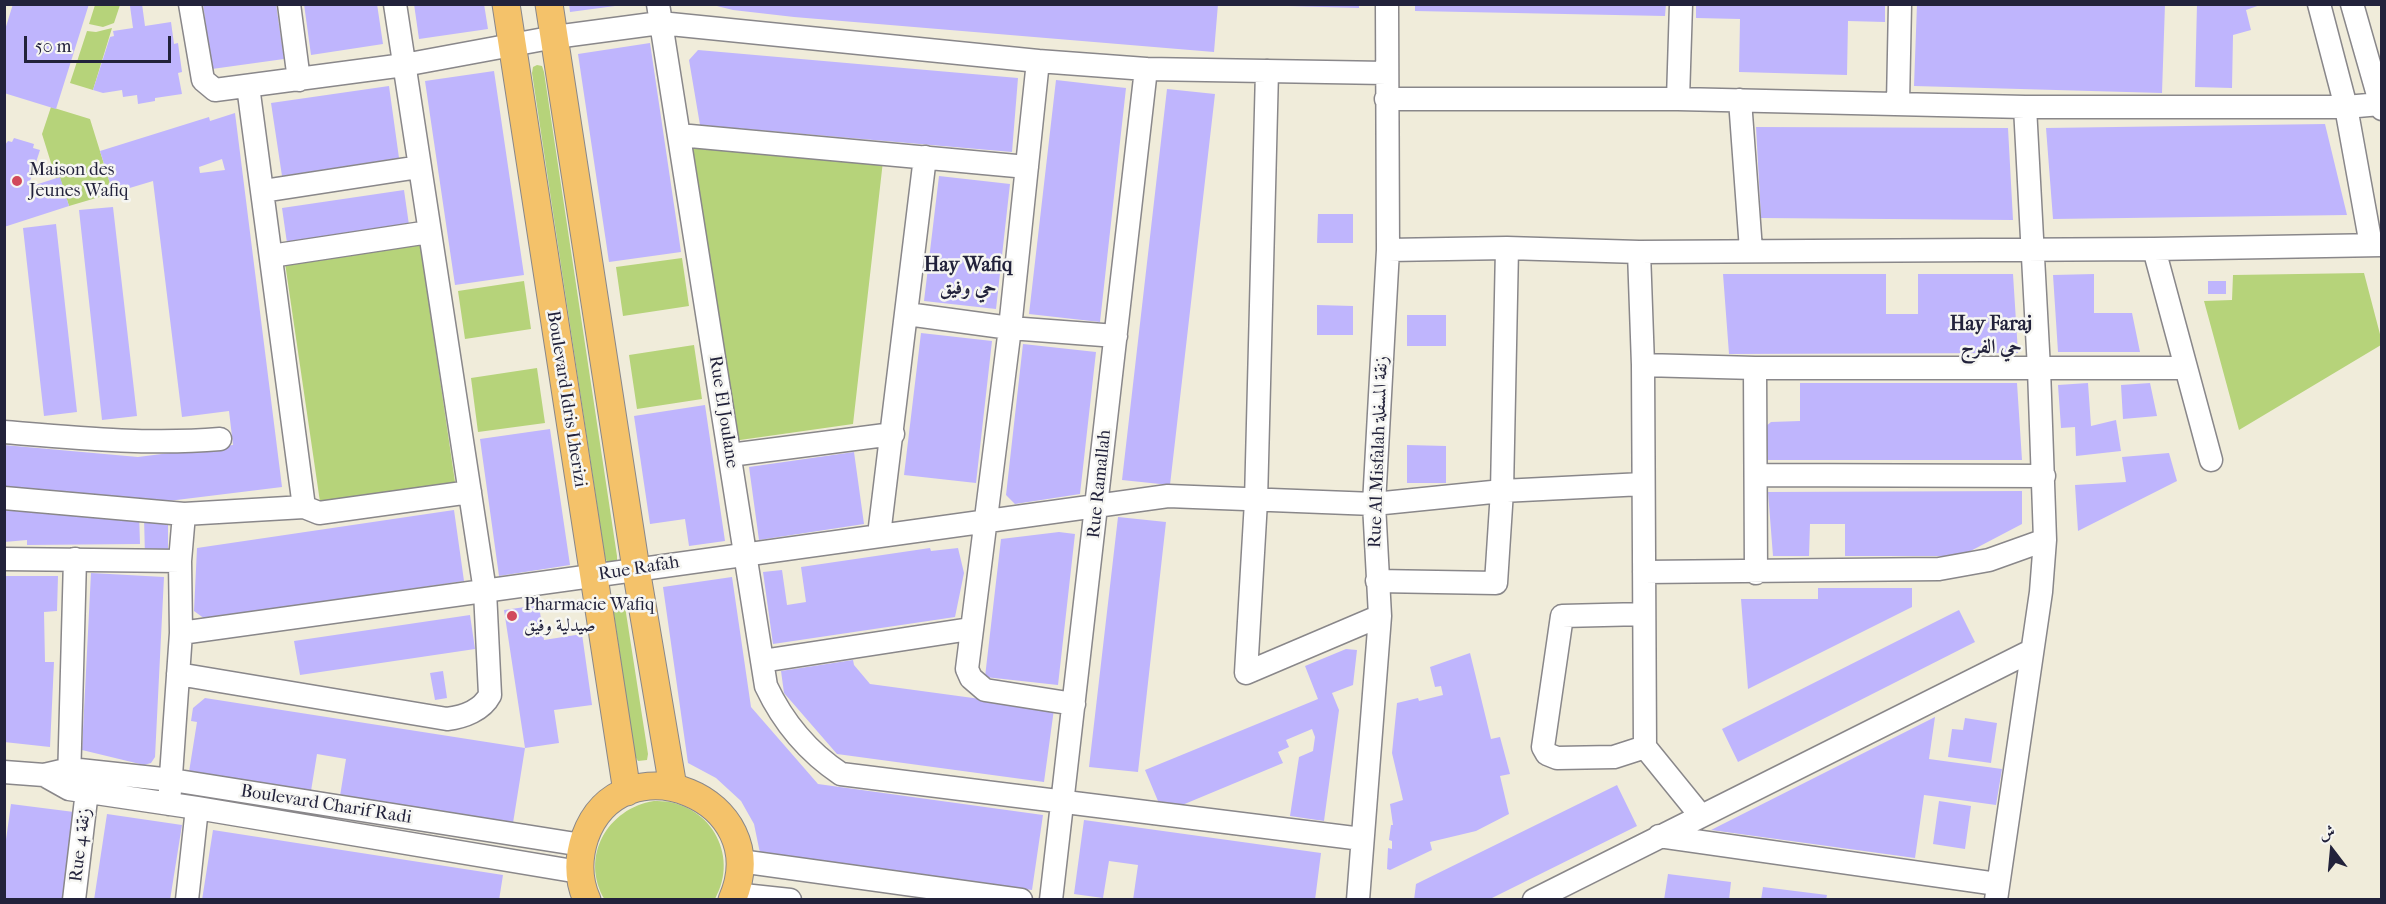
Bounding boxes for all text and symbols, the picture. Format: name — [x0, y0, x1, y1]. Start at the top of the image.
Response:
scale bar — [27, 24, 174, 62]
text: 50 m — [35, 36, 71, 57]
place label: Maison des Jeunes Wafiq — [29, 160, 128, 202]
marker: Maison des Jeunes Wafiq — [10, 174, 24, 188]
district label: Hay Wafiq حي وفيق — [924, 254, 1012, 301]
street label: Boulevard Idris Lherizi — [541, 309, 591, 489]
district label: Hay Faraj حي الفرج — [1950, 313, 2032, 360]
street label: Rue El Joulane — [703, 354, 743, 470]
street label: Rue Al Misfalah زنقة المسفلة — [1365, 356, 1393, 548]
street label: Rue Ramallah — [1084, 429, 1116, 539]
street label: Rue Rafah — [597, 552, 681, 586]
place label: Pharmacie Wafiq صيدلية وفيق — [524, 595, 654, 638]
marker: Pharmacie Wafiq صيدلية وفيق — [505, 609, 519, 623]
street label: Boulevard Charif Radi — [239, 781, 413, 829]
street label: Rue 4 زنقة — [66, 807, 96, 883]
north arrow — [2302, 820, 2362, 880]
text: ش — [2317, 821, 2337, 844]

